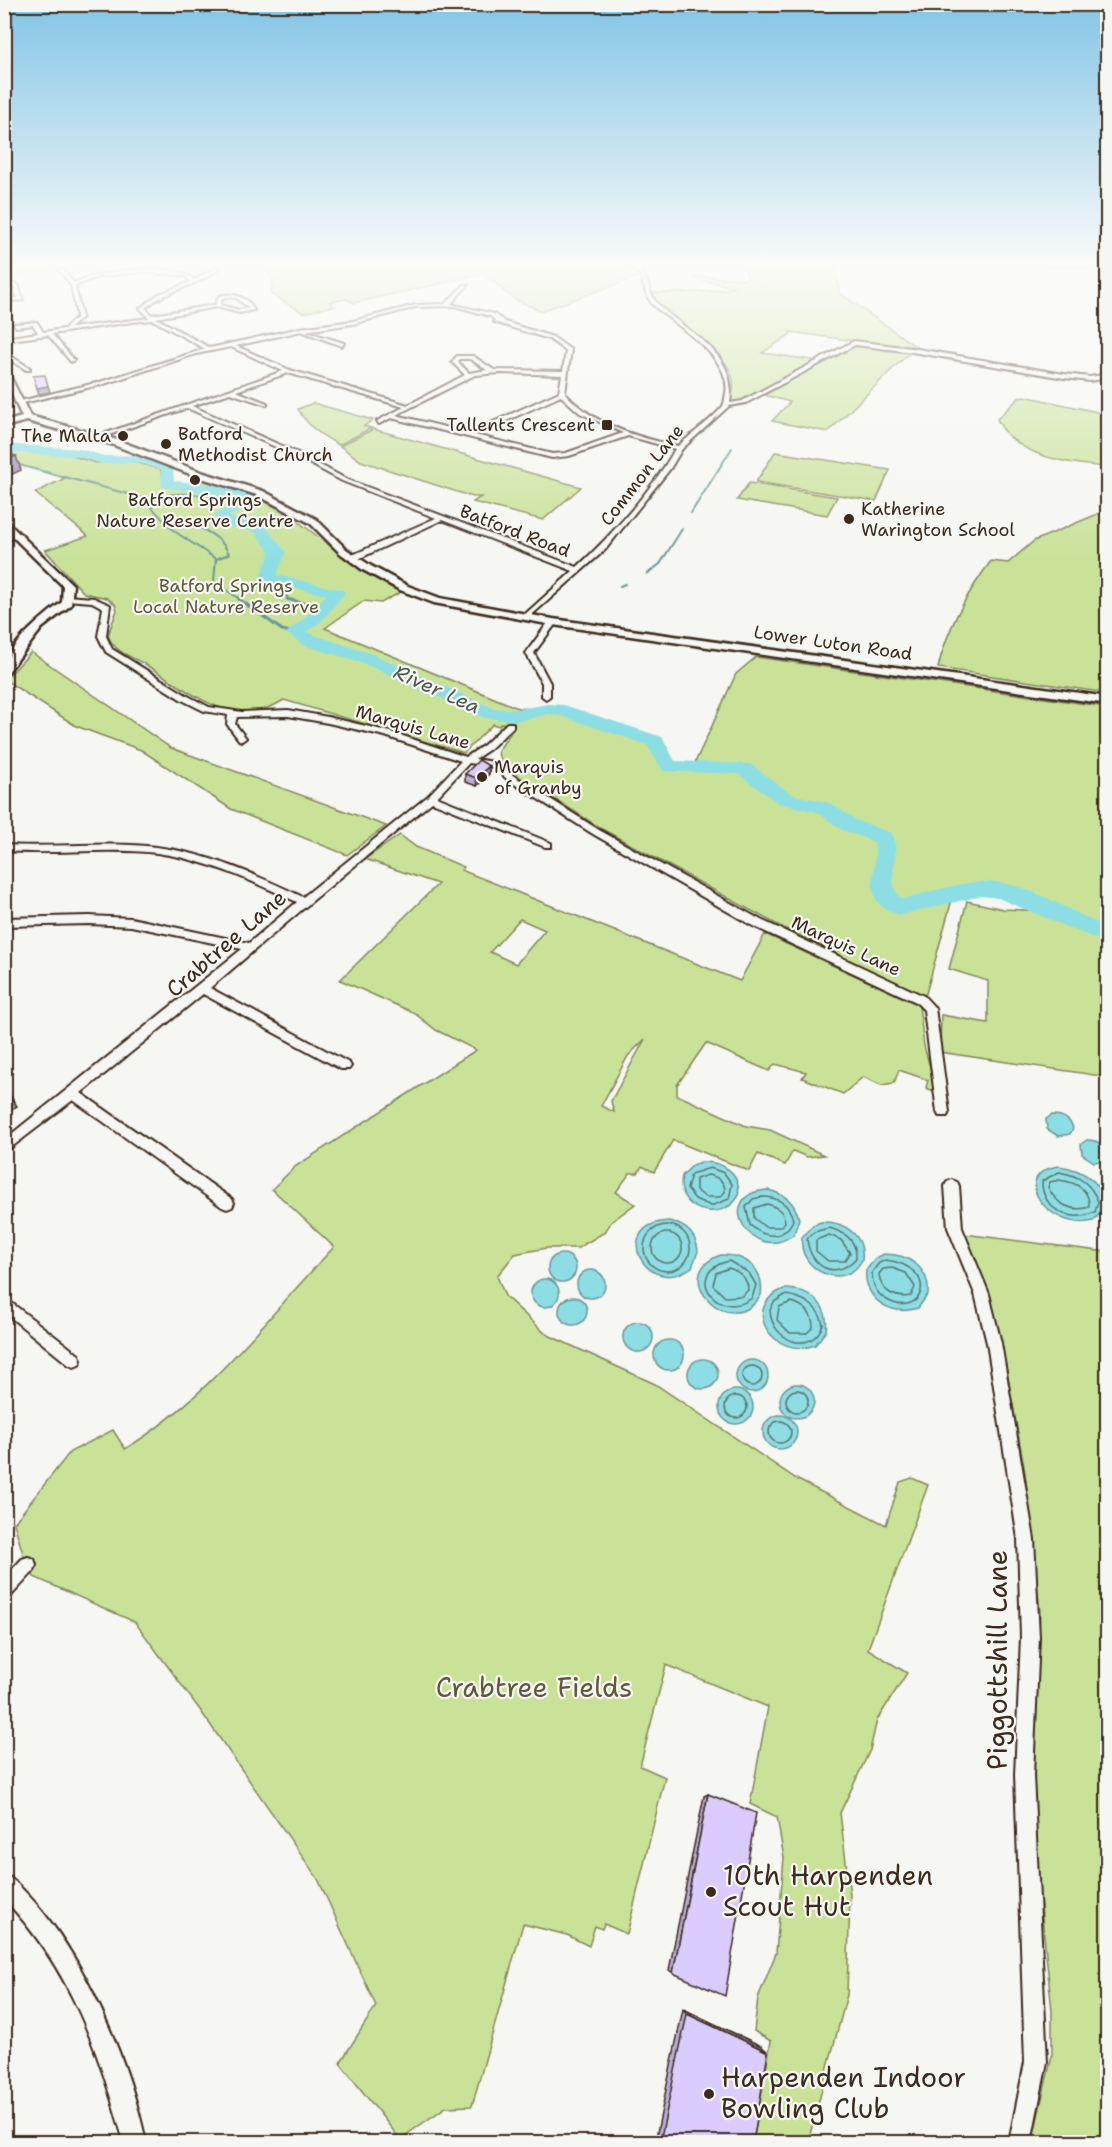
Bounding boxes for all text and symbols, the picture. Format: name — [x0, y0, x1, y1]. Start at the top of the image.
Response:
place label: Tallents Crescent — [447, 413, 595, 437]
marker: Tallents Crescent — [600, 418, 614, 432]
street label: Common Lane — [595, 419, 689, 531]
place label: Batford Methodist Church — [178, 422, 333, 467]
place label: The Malta — [21, 424, 111, 448]
marker: The Malta — [116, 429, 130, 443]
marker: Batford Methodist Church — [159, 437, 173, 451]
marker: Batford Springs Nature Reserve Centre — [188, 473, 202, 487]
place label: Batford Springs Nature Reserve Centre — [96, 488, 294, 533]
place label: Katherine Warington School — [861, 497, 1015, 542]
street label: Batford Road — [456, 499, 574, 563]
marker: Katherine Warington School — [842, 512, 856, 526]
park label: Batford Springs Local Nature Reserve — [133, 574, 319, 619]
street label: Lower Luton Road — [752, 620, 914, 666]
water label: River Lea — [390, 658, 484, 720]
street label: Marquis Lane — [353, 699, 473, 755]
place label: Marquis of Granby — [494, 755, 582, 800]
marker: Marquis of Granby — [475, 770, 489, 784]
street label: Crabtree Lane — [160, 883, 293, 1004]
street label: Marquis Lane — [787, 910, 905, 982]
street label: Piggottshill Lane — [979, 1550, 1016, 1770]
park label: Crabtree Fields — [436, 1669, 632, 1706]
place label: 10th Harpenden Scout Hut — [723, 1857, 933, 1925]
marker: 10th Harpenden Scout Hut — [704, 1885, 718, 1899]
place label: Harpenden Indoor Bowling Club — [721, 2059, 966, 2127]
marker: Harpenden Indoor Bowling Club — [702, 2087, 716, 2101]

